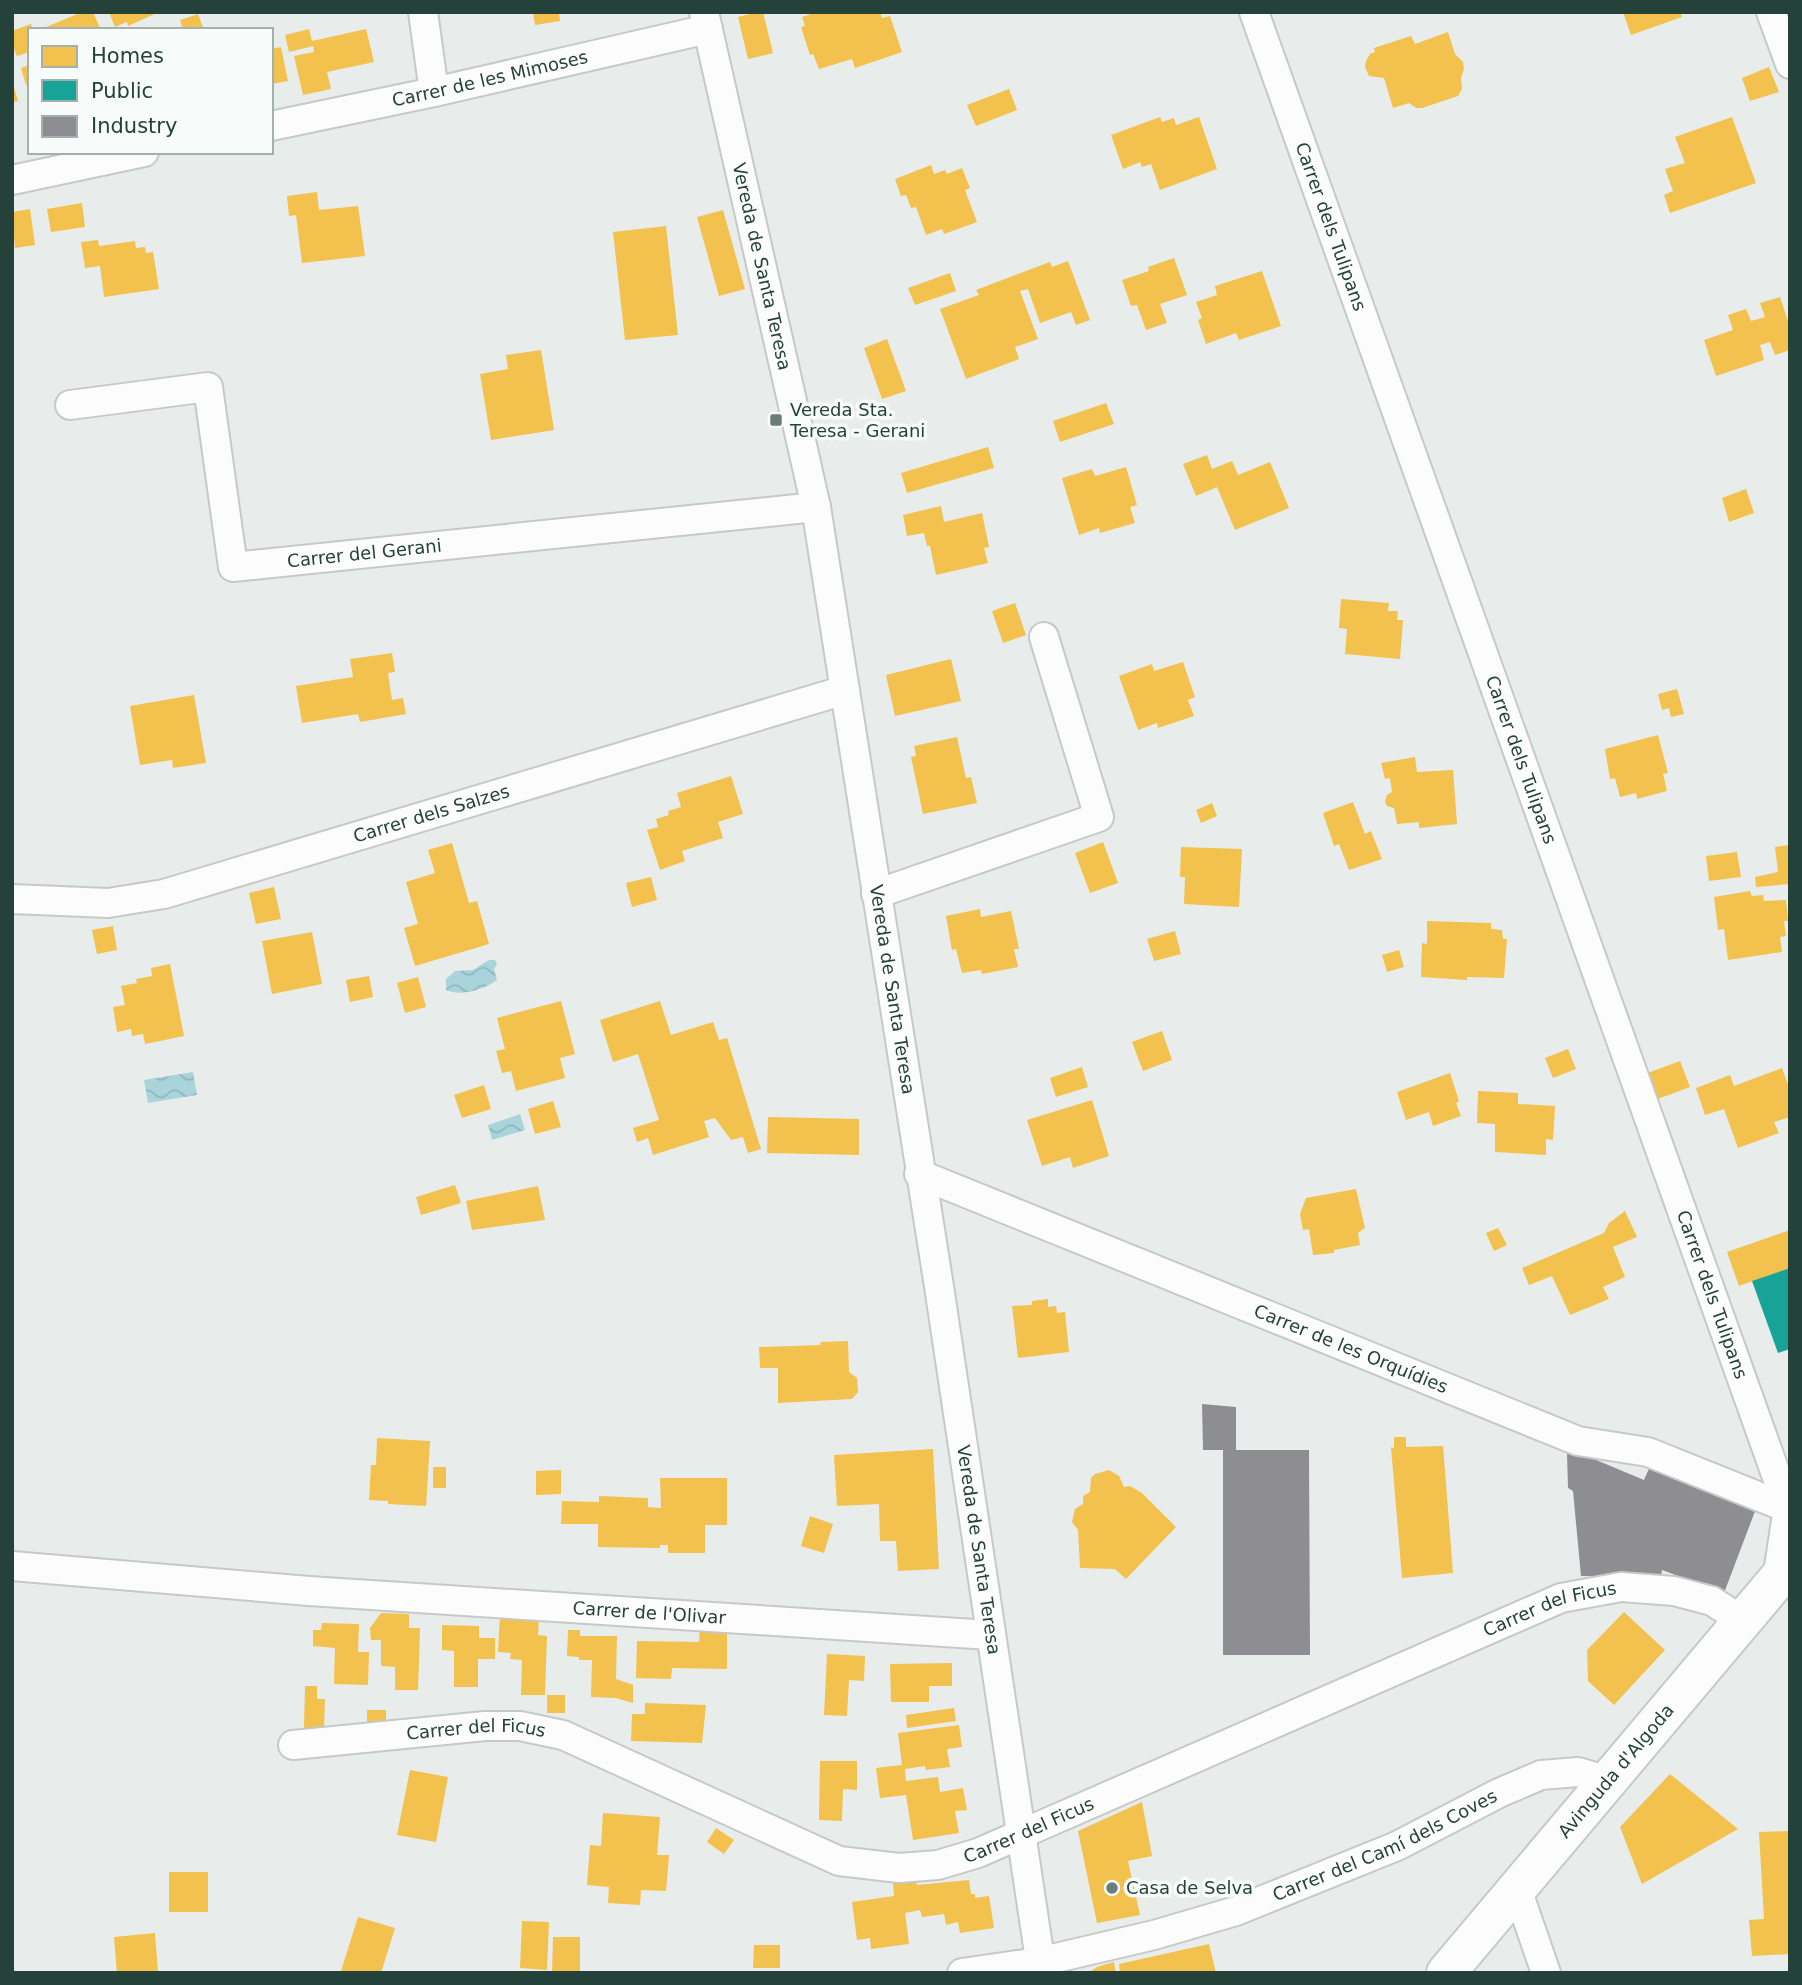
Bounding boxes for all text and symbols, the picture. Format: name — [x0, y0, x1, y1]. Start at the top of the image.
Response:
legend — [28, 28, 273, 154]
text: Homes — [91, 44, 164, 68]
street label: Carrer de les Mimoses — [390, 46, 590, 111]
text: Public — [91, 79, 153, 103]
text: Industry — [91, 114, 177, 138]
street label: Carrer dels Tulipans — [1291, 139, 1371, 314]
street label: Vereda de Santa Teresa — [728, 161, 796, 372]
place label: Vereda Sta. Teresa - Gerani — [789, 399, 925, 441]
marker: Vereda Sta. Teresa - Gerani — [768, 412, 784, 428]
street label: Carrer del Gerani — [286, 535, 443, 571]
street label: Carrer dels Tulipans — [1482, 672, 1561, 847]
street label: Carrer dels Salzes — [351, 780, 512, 847]
street label: Vereda de Santa Teresa — [866, 883, 919, 1096]
street label: Carrer dels Tulipans — [1673, 1207, 1752, 1382]
street label: Carrer de les Orquídies — [1251, 1300, 1451, 1397]
street label: Vereda de Santa Teresa — [953, 1444, 1005, 1656]
street label: Carrer del Ficus — [1480, 1577, 1618, 1641]
street label: Carrer de l'Olivar — [572, 1597, 727, 1628]
street label: Avinguda d'Algoda — [1554, 1700, 1678, 1842]
street label: Carrer del Ficus — [405, 1714, 548, 1744]
street label: Carrer del Camí dels Coves — [1269, 1785, 1500, 1905]
street label: Carrer del Ficus — [961, 1793, 1097, 1867]
place label: Casa de Selva — [1126, 1877, 1253, 1898]
marker: Casa de Selva — [1104, 1880, 1120, 1896]

